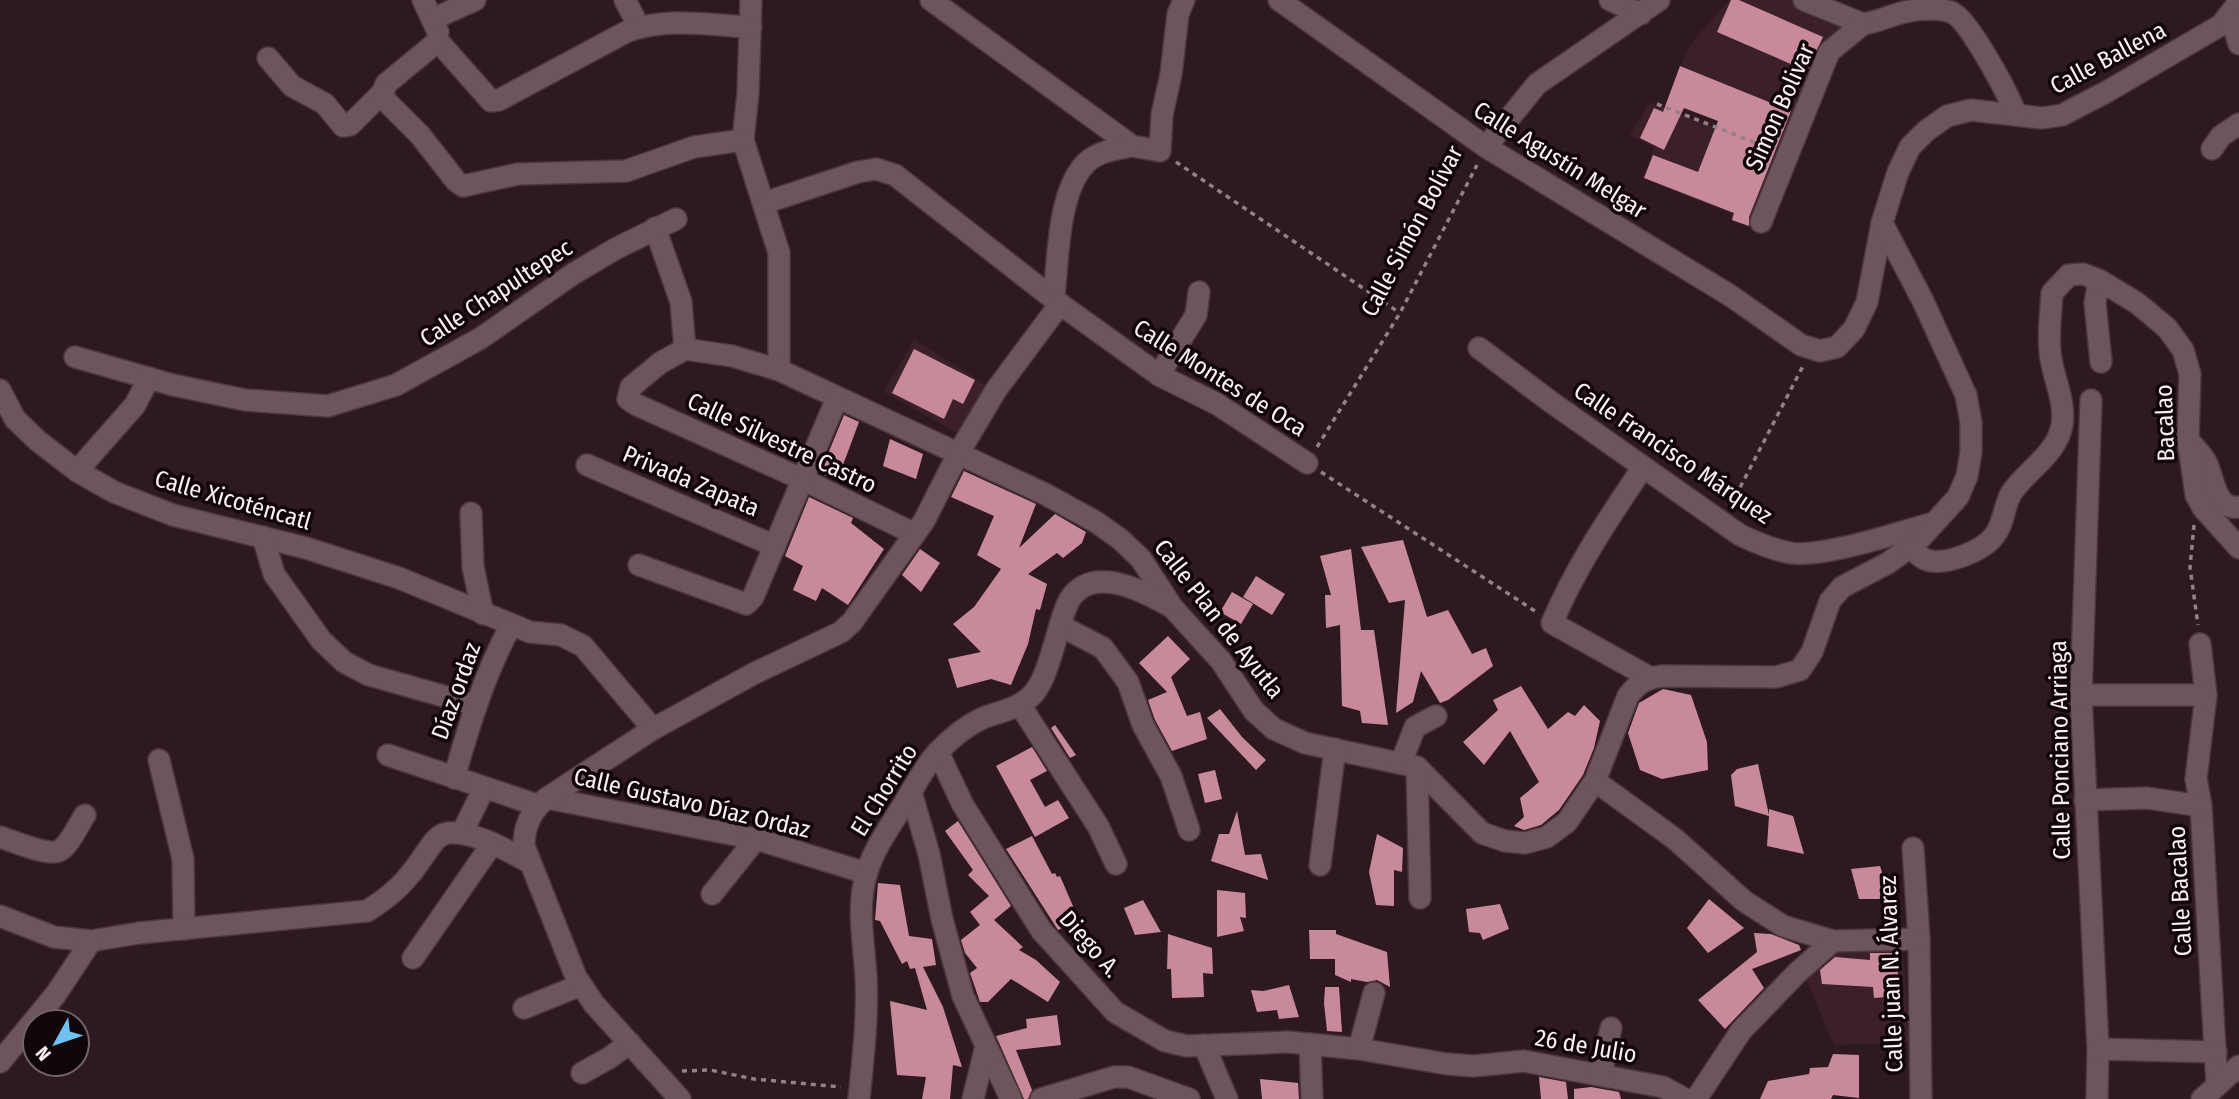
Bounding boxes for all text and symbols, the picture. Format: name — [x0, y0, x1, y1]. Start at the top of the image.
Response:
street label: Calle Ballena — [2045, 16, 2171, 100]
street label: Simon Bolivar — [1740, 39, 1821, 175]
street label: Calle Agustín Melgar — [1468, 96, 1652, 225]
street label: Calle Simón Bolívar — [1355, 140, 1469, 321]
street label: Calle Chapultepec — [415, 233, 577, 353]
street label: Calle Montes de Oca — [1128, 314, 1312, 442]
street label: Calle Francisco Márquez — [1569, 376, 1777, 530]
street label: Bacalao — [2150, 384, 2180, 462]
street label: Calle Silvestre Castro — [683, 387, 881, 499]
street label: Privada Zapata — [619, 440, 763, 522]
street label: Calle Xicoténcatl — [152, 464, 314, 536]
street label: Calle Plan de Ayutla — [1148, 534, 1290, 704]
street label: Díaz ordaz — [426, 639, 486, 743]
street label: Calle Ponciano Arriaga — [2044, 640, 2076, 860]
street label: El Chorrito — [845, 739, 923, 841]
street label: Calle Gustavo Díaz Ordaz — [571, 762, 813, 844]
street label: Calle Bacalao — [2163, 825, 2197, 957]
street label: Calle juan N. Álvarez — [1873, 875, 1908, 1073]
street label: Diego A. — [1054, 905, 1126, 983]
north arrow — [21, 1008, 91, 1078]
street label: 26 de Julio — [1533, 1023, 1639, 1069]
text: N — [31, 1042, 56, 1065]

